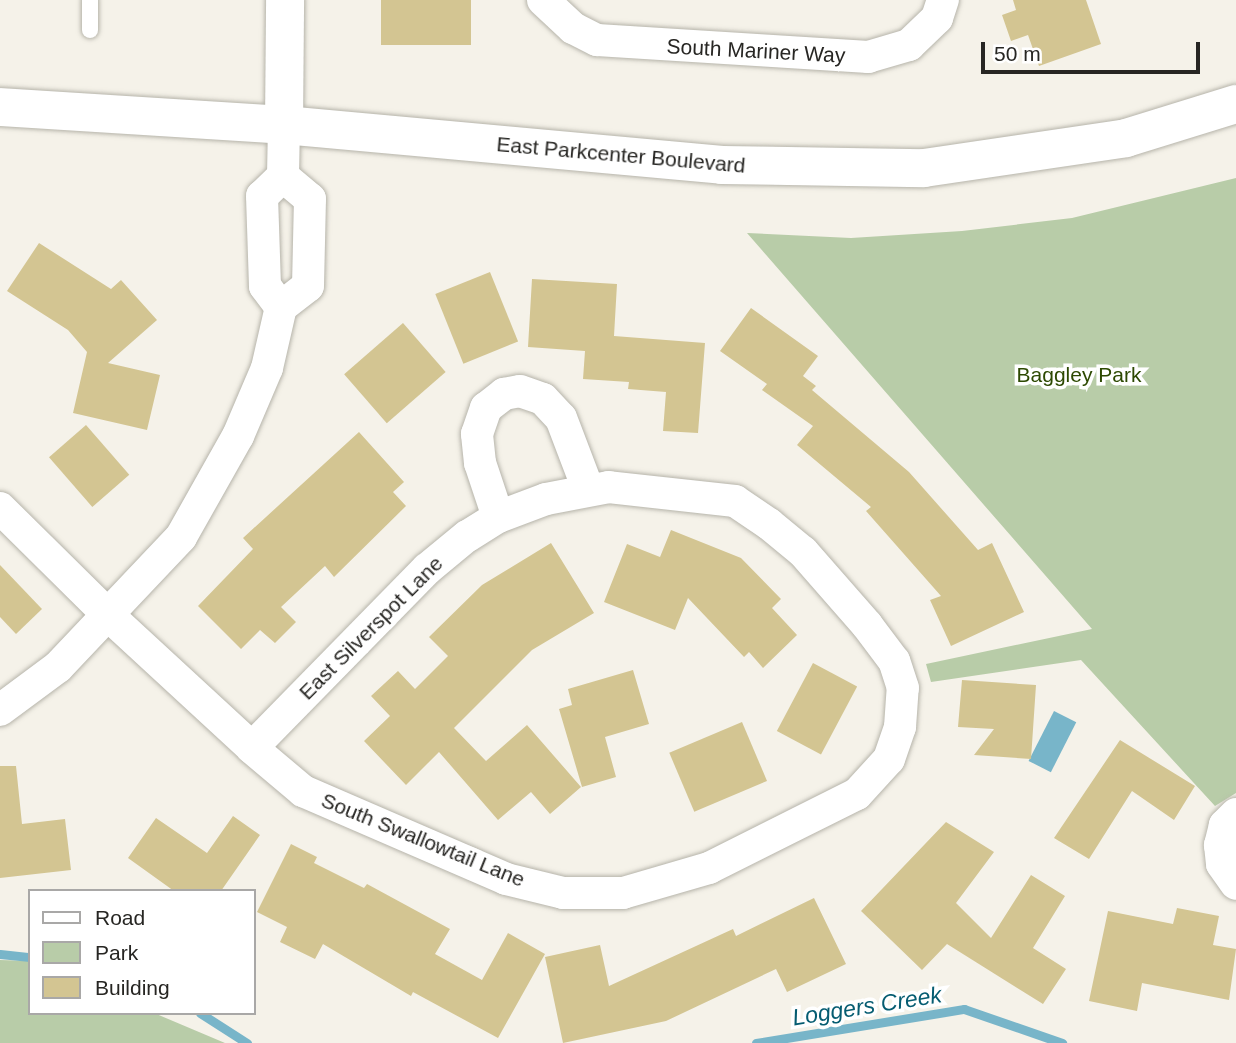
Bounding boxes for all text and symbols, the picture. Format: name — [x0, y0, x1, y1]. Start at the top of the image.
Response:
scale bar — [984, 28, 1203, 72]
street label: South Mariner Way — [666, 34, 846, 68]
text: 50 m — [994, 42, 1041, 65]
street label: East Parkcenter Boulevard — [495, 132, 747, 178]
park label: Baggley Park — [1017, 362, 1141, 388]
street label: East Silverspot Lane — [294, 551, 448, 705]
street label: South Swallowtail Lane — [318, 788, 528, 892]
legend — [28, 889, 256, 1015]
text: Road — [95, 906, 145, 929]
text: Park — [95, 941, 138, 964]
text: Building — [95, 976, 170, 999]
water label: Loggers Creek — [790, 981, 944, 1031]

